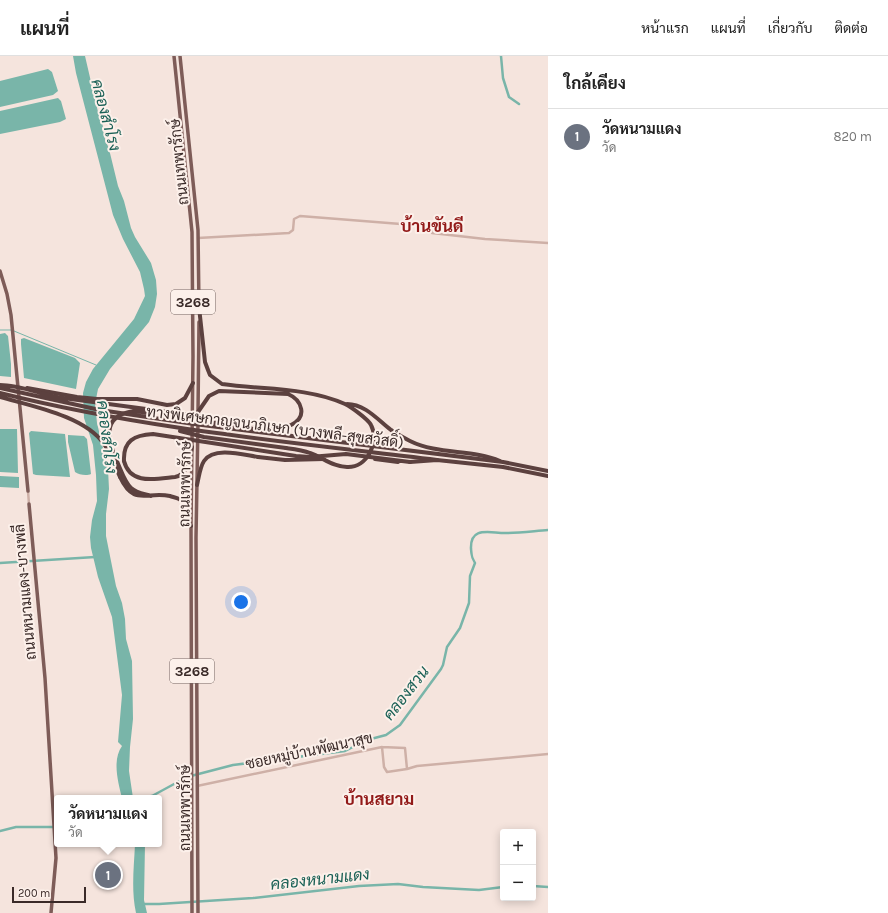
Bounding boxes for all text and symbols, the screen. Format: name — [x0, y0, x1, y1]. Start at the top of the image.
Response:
text: แผนที่ — [20, 18, 69, 40]
text: หน้าแรก — [641, 20, 689, 37]
text: แผนที่ — [711, 20, 746, 37]
text: เกี่ยวกับ — [768, 20, 812, 37]
text: ติดต่อ — [834, 20, 868, 37]
text: ใกล้เคียง — [564, 73, 626, 93]
water label: คลองสำโรง — [87, 76, 127, 153]
street label: ถนนเทพารักษ์ — [164, 117, 192, 206]
text: วัดหนามแดง — [602, 120, 681, 138]
text: 1 — [575, 129, 579, 144]
text: 820 m — [834, 129, 872, 144]
text: วัด — [602, 140, 616, 155]
district label: บ้านขันดี — [400, 215, 464, 236]
road number: 3268 — [171, 290, 215, 314]
street label: ทางพิเศษกาญจนาภิเษก (บางพลี-สุขสวัสดิ์) — [145, 396, 405, 454]
water label: คลองสำโรง — [93, 399, 123, 475]
street label: ถนนเทพารักษ์ — [174, 440, 195, 527]
street label: ถนนหนามแดง-บางพลี — [9, 523, 40, 661]
your location — [231, 592, 251, 612]
road number: 3268 — [170, 659, 214, 683]
water label: คลองสวน — [379, 662, 433, 724]
street label: ซอยหมู่บ้านพัฒนาสุข — [244, 728, 375, 775]
street label: ถนนเทพารักษ์ — [175, 764, 194, 851]
district label: บ้านสยาม — [344, 788, 414, 809]
popup — [54, 795, 162, 847]
text: วัดหนามแดง — [68, 805, 148, 823]
text: วัด — [68, 825, 83, 840]
map controls — [500, 829, 536, 901]
button: + — [500, 829, 536, 865]
pin: 1 — [95, 860, 121, 890]
water label: คลองหนามแดง — [270, 864, 370, 894]
button: − — [500, 865, 536, 901]
scale bar — [12, 885, 86, 904]
text: 200 m — [18, 887, 50, 900]

